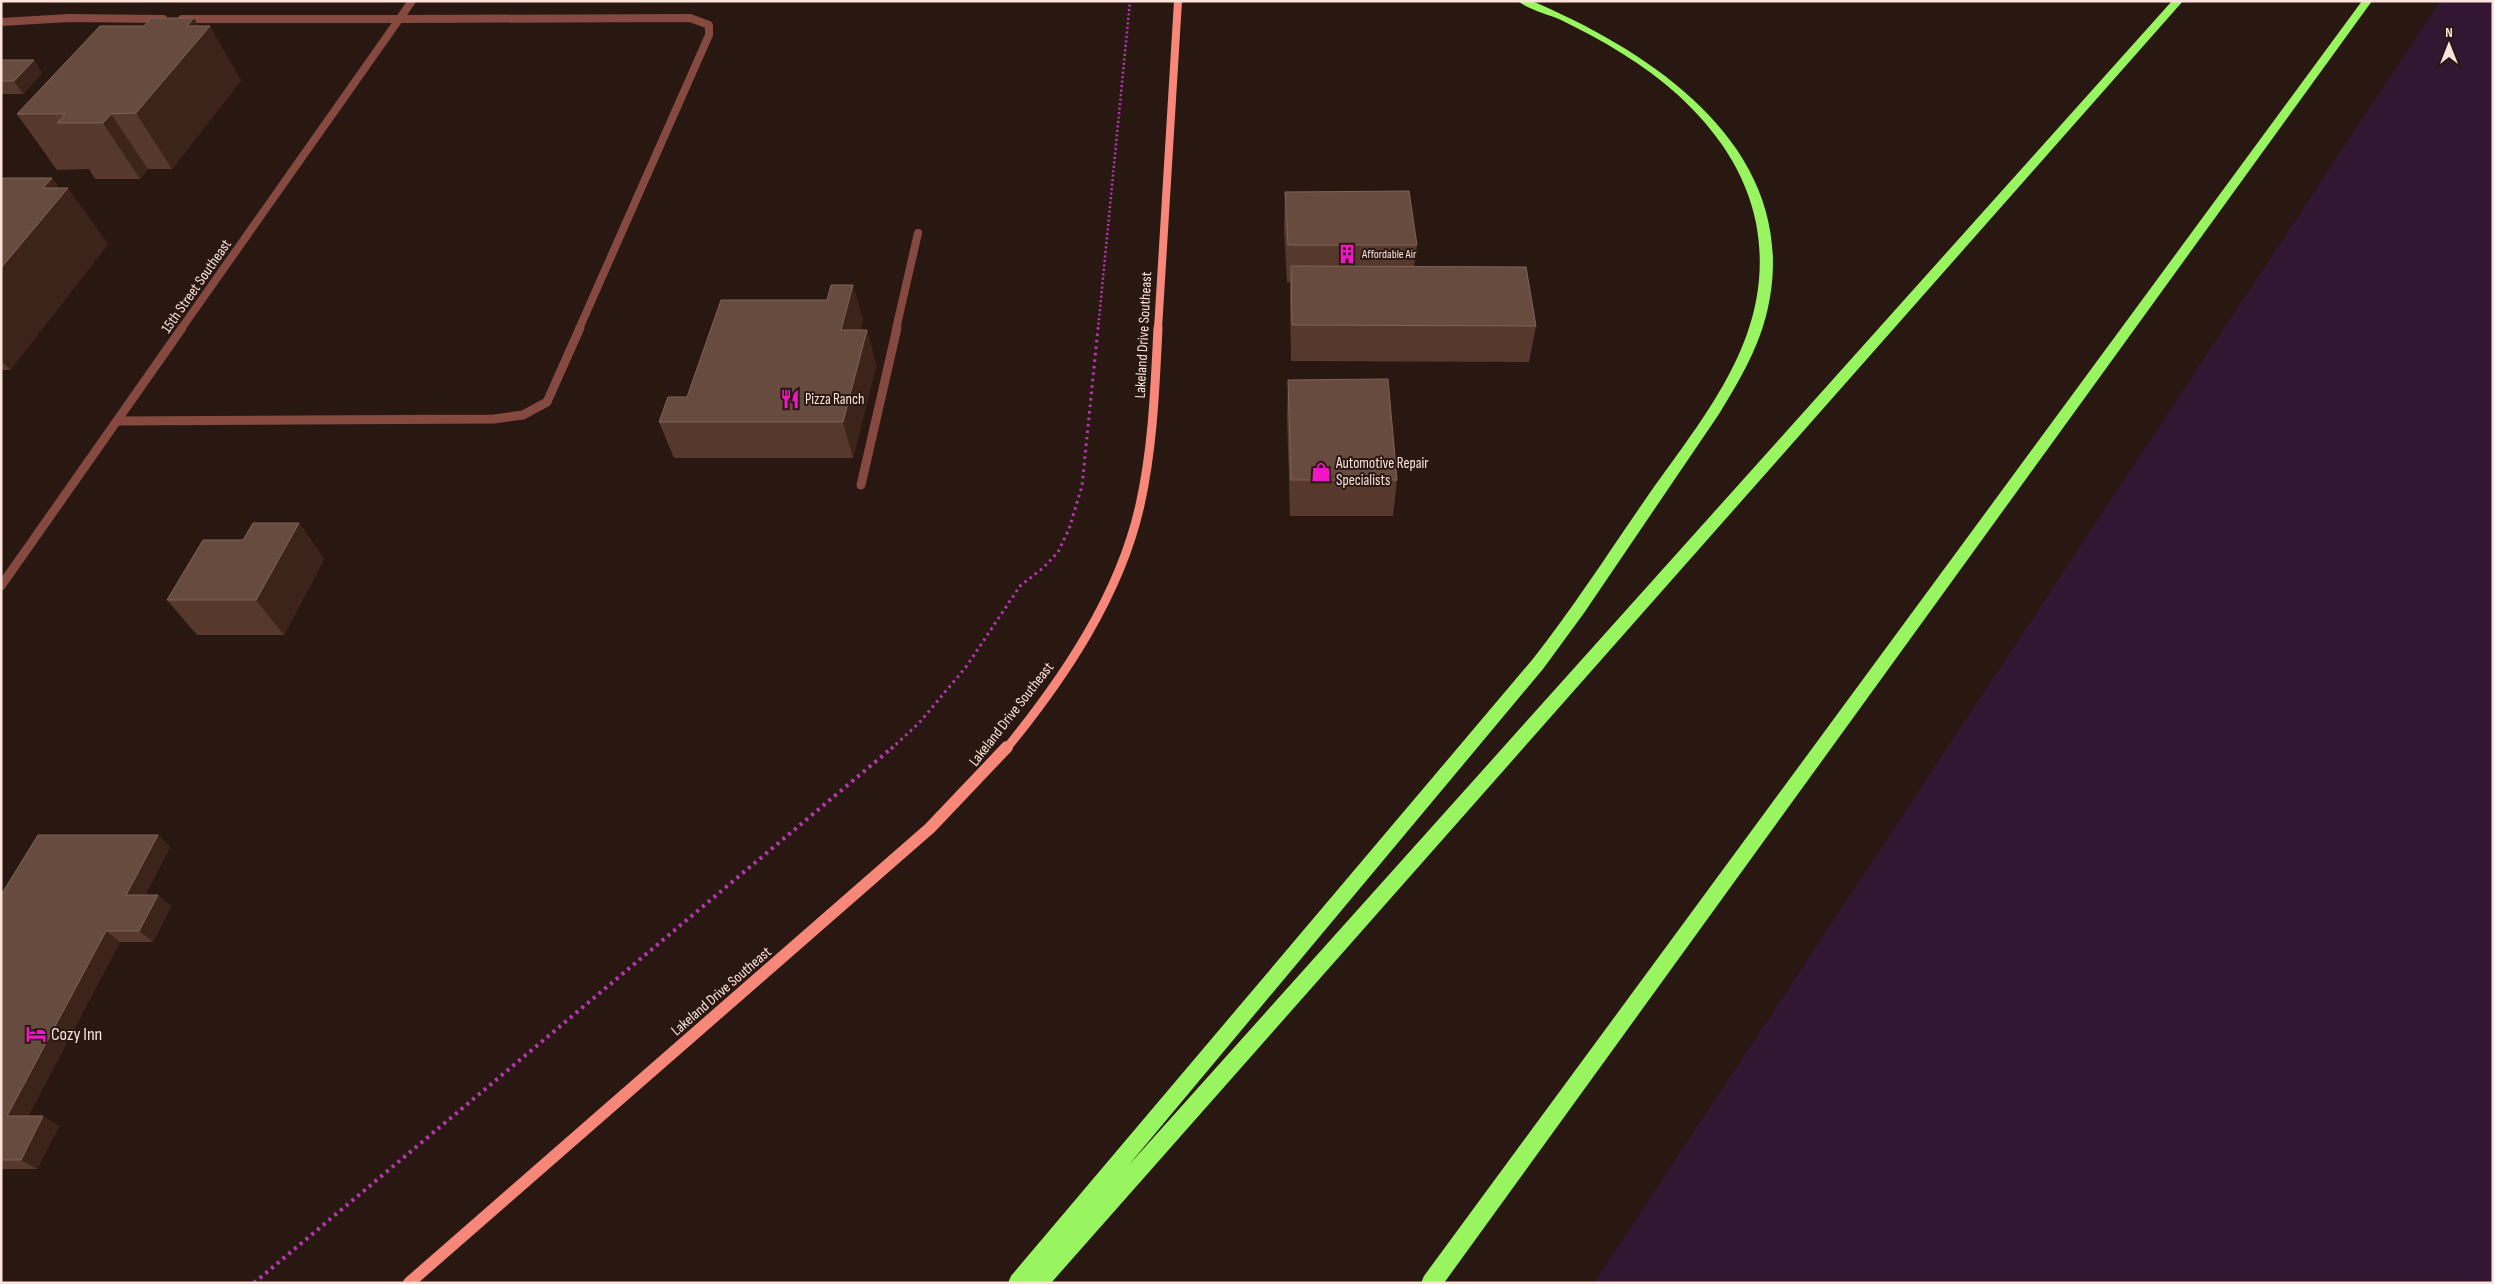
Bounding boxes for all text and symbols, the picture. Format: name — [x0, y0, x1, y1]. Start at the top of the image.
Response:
north arrow — [2424, 20, 2474, 70]
text: N — [2445, 24, 2453, 41]
street label: 15th Street Southeast — [157, 235, 236, 337]
building icon: Affordable Air — [1336, 243, 1358, 265]
place label: Affordable Air — [1361, 247, 1417, 262]
street label: Lakeland Drive Southeast — [1131, 271, 1156, 399]
restaurant icon: Pizza Ranch — [779, 388, 801, 410]
place label: Pizza Ranch — [805, 390, 864, 409]
place label: Automotive Repair Specialists — [1335, 454, 1429, 490]
shop icon: Automotive Repair Specialists — [1310, 461, 1332, 483]
street label: Lakeland Drive Southeast — [965, 658, 1058, 770]
street label: Lakeland Drive Southeast — [667, 942, 776, 1040]
hotel icon: Cozy Inn — [25, 1023, 47, 1045]
place label: Cozy Inn — [51, 1024, 102, 1045]

